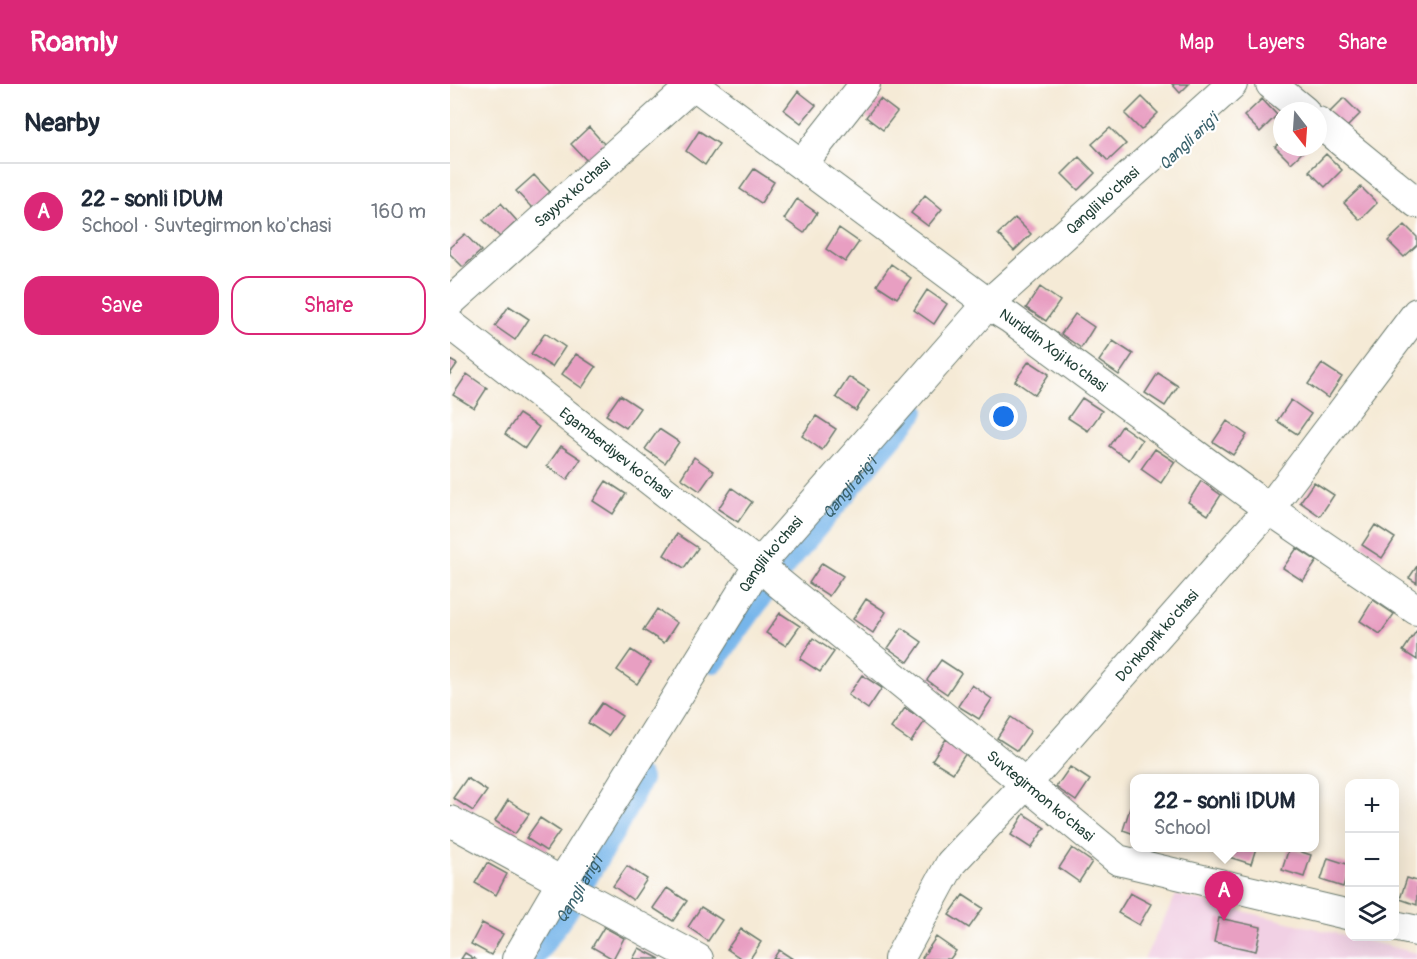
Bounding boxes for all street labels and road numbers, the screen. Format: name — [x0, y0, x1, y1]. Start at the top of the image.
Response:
street label: Sayyox ko'chasi — [531, 154, 615, 232]
street label: Qanglii ko'chasi — [1062, 163, 1144, 239]
street label: Nuriddin Xoji ko'chasi — [996, 305, 1111, 397]
street label: Egamberdiyev ko'chasi — [555, 404, 676, 504]
street label: Qanglii ko'chasi — [735, 512, 807, 596]
street label: Do'nkoprik ko'chasi — [1112, 586, 1203, 686]
street label: Suvtegirmon ko'chasi — [982, 747, 1098, 846]

